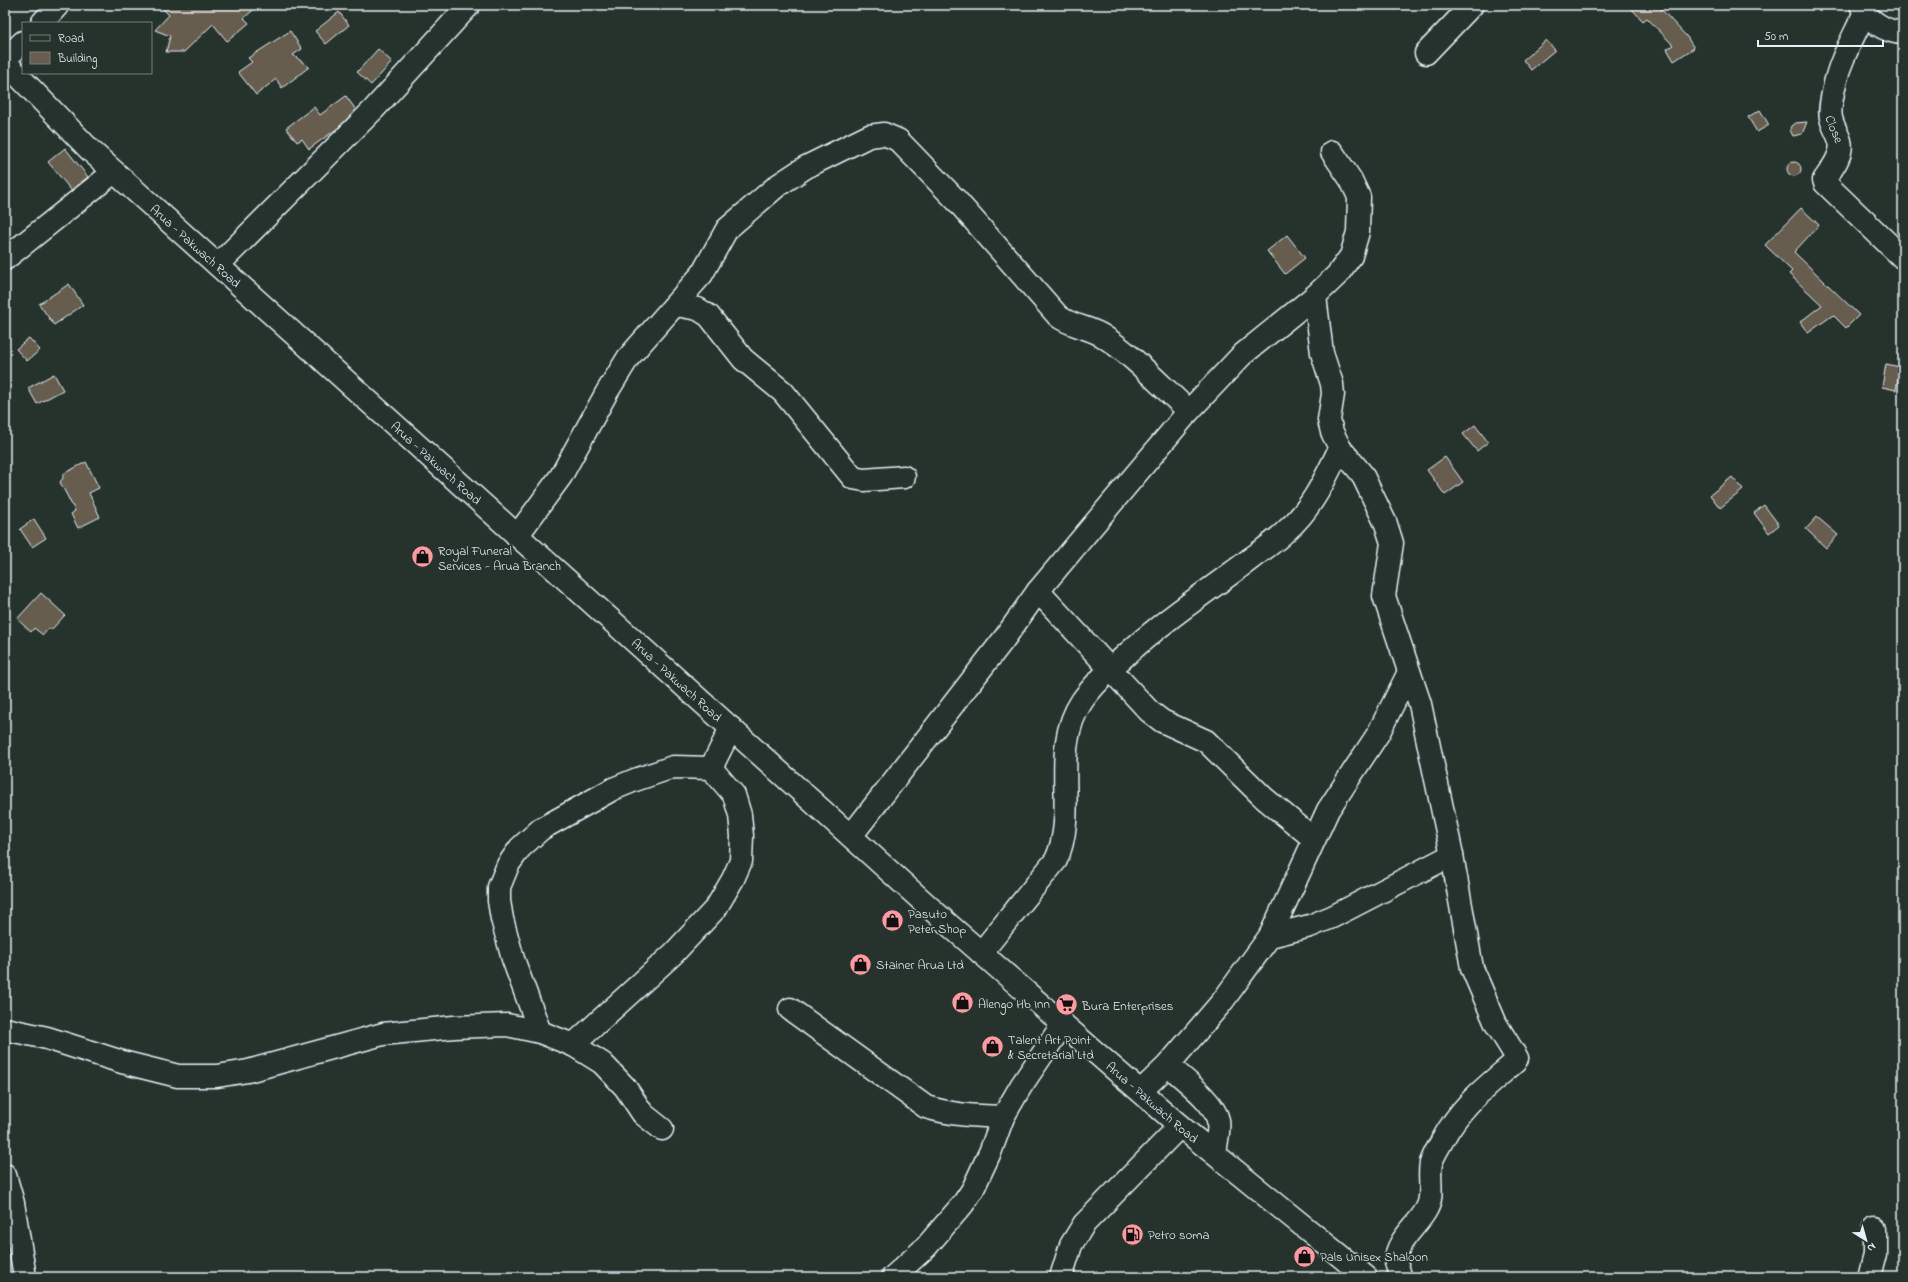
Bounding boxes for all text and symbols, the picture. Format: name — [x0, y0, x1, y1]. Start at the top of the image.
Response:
legend — [22, 22, 152, 74]
scale bar — [1758, 22, 1883, 48]
text: 50 m — [1764, 28, 1788, 46]
text: Road — [58, 30, 84, 48]
text: Building — [57, 50, 97, 69]
street label: Close — [1820, 114, 1848, 146]
street label: Arua - Pakwach Road — [145, 201, 245, 293]
street label: Arua - Pakwach Road — [386, 418, 486, 510]
place label: Royal Funeral Services - Arua Branch — [438, 542, 561, 576]
shop icon: Royal Funeral Services - Arua Branch — [410, 544, 436, 570]
street label: Arua - Pakwach Road — [626, 635, 726, 727]
place label: Pasuto Peter Shop — [908, 905, 966, 939]
shop icon: Pasuto Peter Shop — [880, 907, 906, 933]
shop icon: Stainer Arua Ltd — [848, 951, 874, 977]
place label: Stainer Arua Ltd — [876, 956, 964, 975]
shop icon: Alengo Hb Inn — [949, 990, 975, 1016]
supermarket icon: Bura Enterprises — [1054, 992, 1080, 1018]
place label: Alengo Hb Inn — [978, 995, 1050, 1015]
place label: Bura Enterprises — [1081, 997, 1174, 1016]
place label: Talent Art Point & Secretarial Ltd — [1008, 1031, 1094, 1065]
shop icon: Talent Art Point & Secretarial Ltd — [980, 1033, 1006, 1059]
street label: Arua - Pakwach Road — [1101, 1058, 1202, 1149]
north arrow — [1846, 1220, 1886, 1260]
fuel station icon: Petro soma — [1119, 1221, 1145, 1247]
place label: Petro soma — [1148, 1226, 1209, 1245]
text: N — [1864, 1239, 1879, 1256]
shop icon: Pals Unisex Shaloon — [1292, 1243, 1318, 1269]
place label: Pals Unisex Shaloon — [1320, 1248, 1428, 1267]

